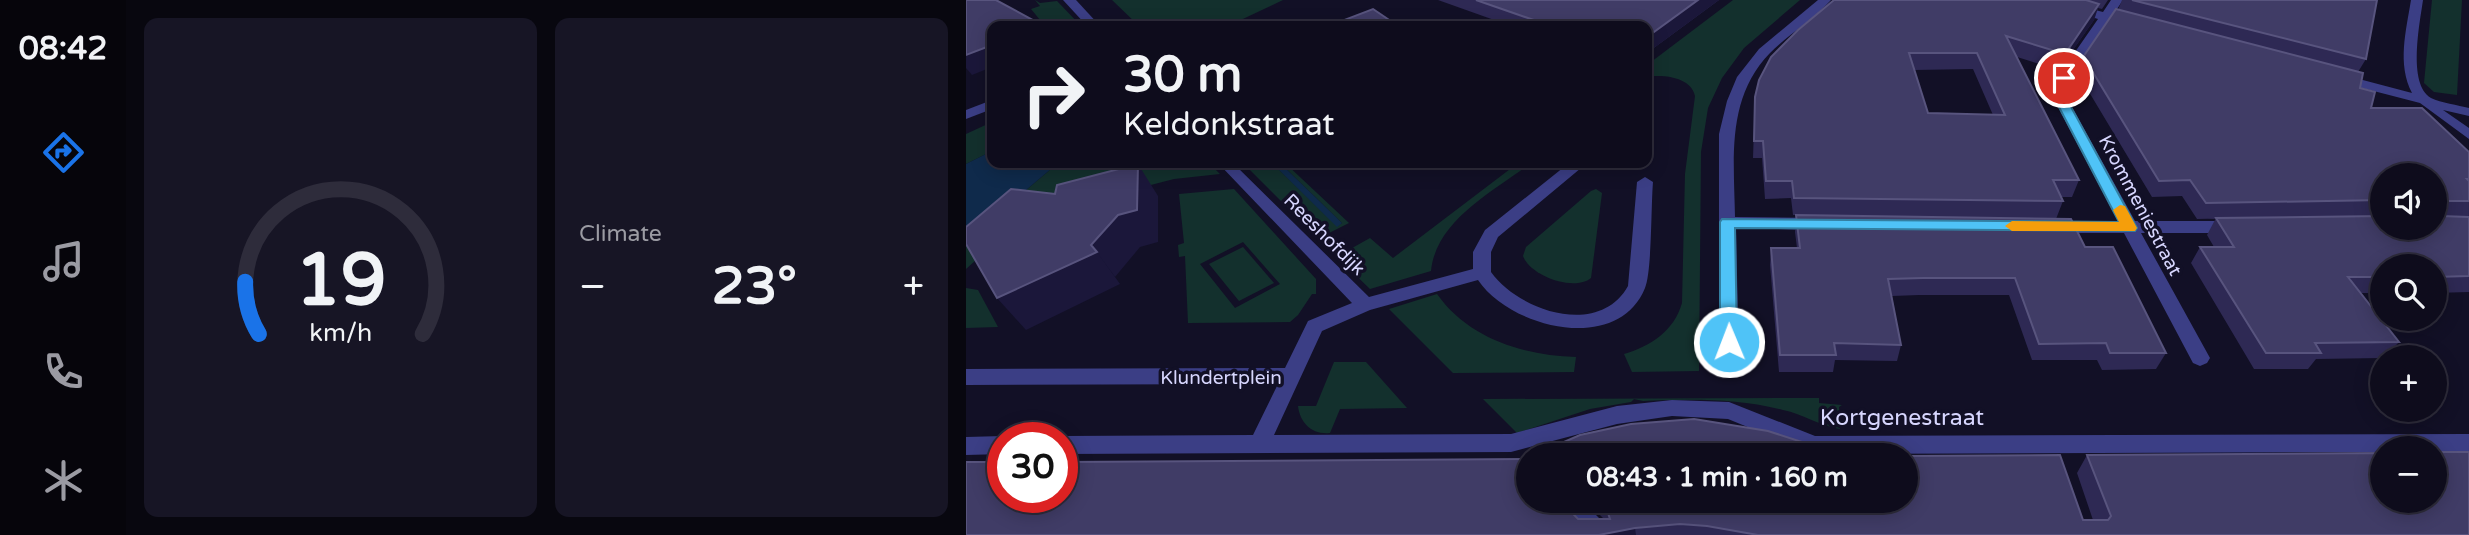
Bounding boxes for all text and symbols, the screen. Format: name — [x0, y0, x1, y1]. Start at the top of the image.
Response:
text: 08:42 — [19, 30, 107, 68]
text: 30 m — [1123, 46, 1242, 105]
pin — [2034, 48, 2094, 108]
icon: right — [1008, 49, 1099, 140]
icon: arrive — [2045, 59, 2083, 97]
text: Keldonkstraat — [1123, 106, 1334, 144]
icon: directions — [39, 128, 88, 177]
street label: Krommeniestraat — [2094, 131, 2186, 279]
map controls — [2370, 163, 2447, 513]
button: sound — [2370, 163, 2447, 240]
street label: Reeshofdijk — [1279, 190, 1369, 280]
text: Climate — [579, 220, 662, 248]
icon: music — [39, 237, 88, 286]
text: 19 — [295, 237, 386, 325]
button: search — [2370, 254, 2447, 331]
text: 23° — [712, 255, 797, 318]
text: − — [579, 264, 606, 310]
text: + — [903, 264, 924, 310]
position arrow — [1692, 305, 1766, 379]
text: km/h — [309, 317, 372, 347]
button: + — [2370, 345, 2447, 422]
icon: phone — [39, 347, 88, 396]
street label: Klundertplein — [1160, 367, 1282, 389]
street label: Kortgenestraat — [1820, 404, 1984, 432]
speed limit sign: 30 — [987, 422, 1078, 513]
button: − — [2370, 436, 2447, 513]
icon: climate — [39, 456, 88, 505]
text: 08:43 · 1 min · 160 m — [1586, 462, 1848, 493]

